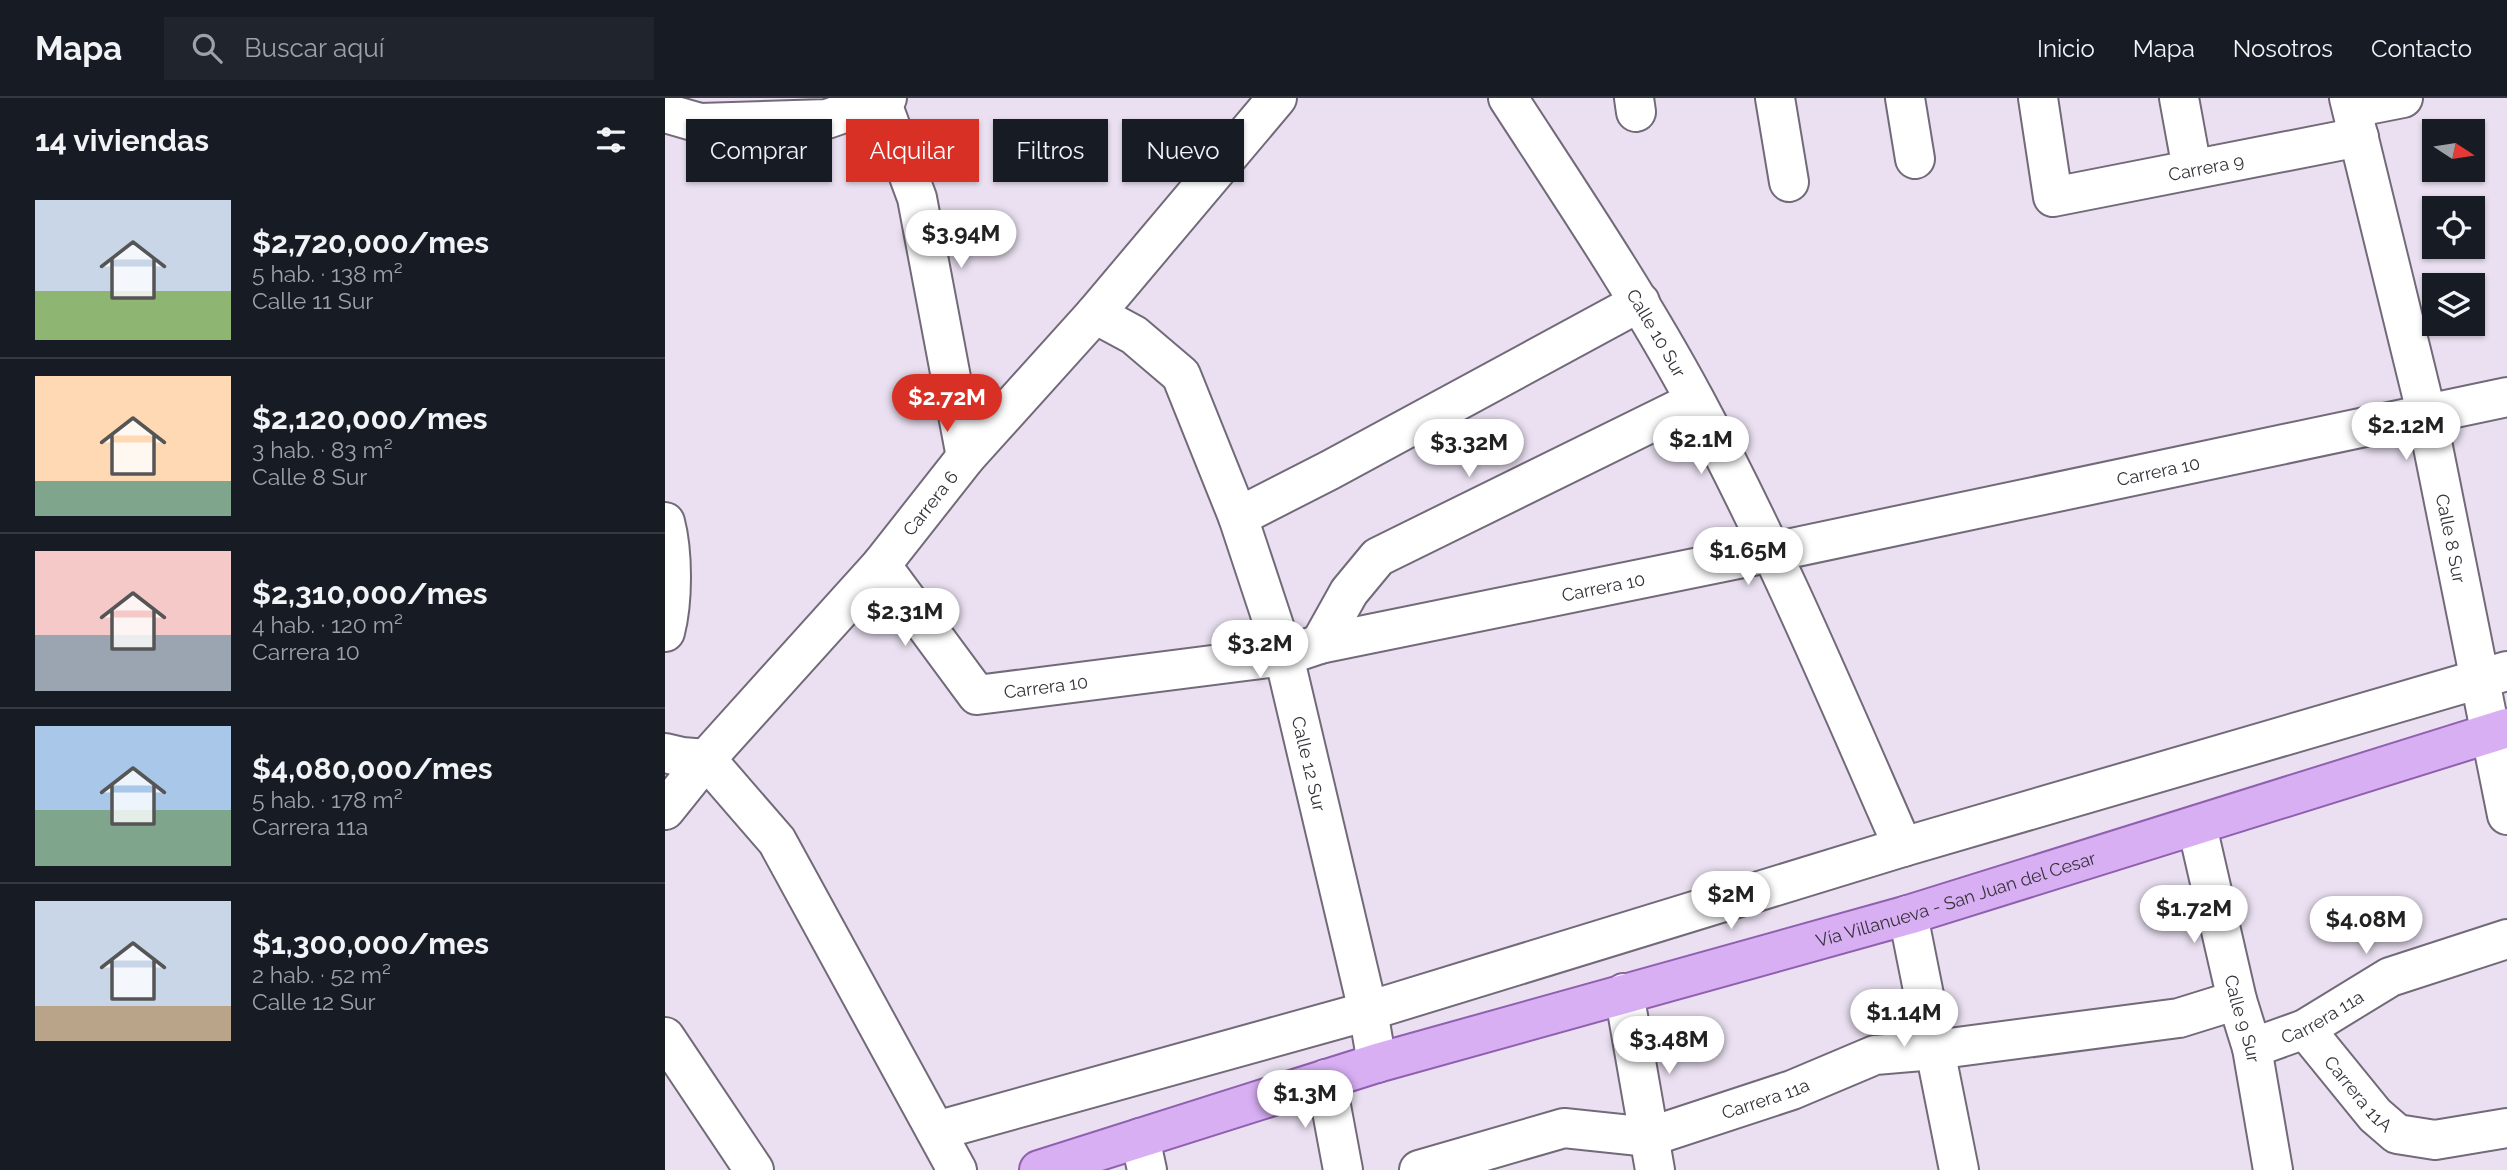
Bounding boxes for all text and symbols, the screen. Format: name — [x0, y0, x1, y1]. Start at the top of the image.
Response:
search box — [164, 17, 654, 80]
text: Mapa — [35, 29, 122, 68]
icon: search — [188, 29, 226, 67]
text: Buscar aquí — [244, 33, 384, 63]
text: Inicio — [2037, 34, 2095, 63]
text: Mapa — [2133, 34, 2195, 63]
text: Nosotros — [2233, 34, 2333, 63]
text: Contacto — [2371, 34, 2472, 63]
chip: Comprar — [686, 119, 832, 182]
chip: Alquilar — [846, 119, 979, 182]
chip: Filtros — [993, 119, 1108, 182]
chip: Nuevo — [1122, 119, 1244, 182]
north arrow — [2422, 119, 2485, 182]
map controls — [2422, 119, 2485, 336]
icon: filters — [592, 121, 630, 159]
text: 14 viviendas — [35, 123, 209, 158]
street label: Carrera 9 — [2166, 149, 2245, 185]
button: locate — [2422, 196, 2485, 259]
pin: $3.94M — [904, 211, 1018, 270]
text: $3.94M — [921, 219, 1001, 246]
text: $2,720,000/mes — [252, 225, 489, 260]
icon: home — [91, 228, 175, 312]
text: 5 hab. · 138 m² — [252, 260, 403, 287]
button: layers — [2422, 273, 2485, 336]
street label: Calle 10 Sur — [1623, 285, 1691, 381]
text: Calle 11 Sur — [252, 287, 373, 314]
pin: $2.72M — [890, 374, 1004, 434]
text: $2.72M — [908, 383, 986, 410]
text: $2,120,000/mes — [252, 401, 488, 436]
pin: $2.12M — [2349, 402, 2463, 462]
icon: home — [91, 404, 175, 488]
text: $2.12M — [2368, 411, 2444, 438]
pin: $2.1M — [1652, 416, 1750, 476]
pin: $3.32M — [1412, 420, 1526, 479]
text: $2.1M — [1669, 425, 1733, 452]
text: $3.32M — [1430, 428, 1508, 455]
text: 3 hab. · 83 m² — [252, 436, 393, 463]
street label: Carrera 10 — [2115, 452, 2202, 490]
text: Calle 8 Sur — [252, 463, 367, 490]
street label: Carrera 6 — [898, 466, 962, 539]
street label: Calle 8 Sur — [2432, 492, 2471, 585]
pin: $1.65M — [1691, 528, 1805, 587]
text: $1.65M — [1709, 536, 1787, 563]
street label: Carrera 10 — [1560, 568, 1647, 605]
text: $2,310,000/mes — [252, 576, 487, 611]
icon: home — [91, 579, 175, 663]
pin: $2.31M — [848, 588, 962, 648]
text: $2.31M — [867, 597, 943, 624]
text: 4 hab. · 120 m² — [252, 611, 403, 638]
pin: $3.2M — [1211, 620, 1309, 680]
text: $3.2M — [1227, 629, 1293, 656]
text: Carrera 10 — [252, 638, 360, 665]
street label: Carrera 10 — [1003, 671, 1089, 702]
street label: Calle 12 Sur — [1288, 714, 1331, 814]
text: $4,080,000/mes — [252, 751, 493, 786]
icon: home — [91, 754, 175, 838]
text: 5 hab. · 178 m² — [252, 786, 403, 813]
text: Carrera 11a — [252, 813, 368, 840]
street label: Vía Villanueva - San Juan del Cesar — [1813, 846, 2099, 951]
pin: $2M — [1697, 872, 1765, 931]
text: $2M — [1707, 880, 1755, 907]
pin: $1.72M — [2137, 886, 2251, 945]
text: $1.72M — [2156, 894, 2232, 921]
pin: $4.08M — [2309, 896, 2423, 956]
text: $4.08M — [2326, 905, 2406, 932]
text: $1,300,000/mes — [252, 926, 489, 961]
icon: home — [91, 929, 175, 1013]
text: 2 hab. · 52 m² — [252, 961, 391, 988]
street label: Calle 9 Sur — [2221, 973, 2265, 1065]
street label: Carrera 11a — [2278, 985, 2367, 1047]
text: Calle 12 Sur — [252, 988, 376, 1015]
pin: $1.14M — [1847, 990, 1961, 1049]
text: $1.14M — [1866, 998, 1942, 1025]
pin: $3.48M — [1612, 1016, 1726, 1076]
text: $3.48M — [1629, 1025, 1709, 1052]
street label: Carrera 11A — [2320, 1051, 2397, 1136]
pin: $1.3M — [1256, 1070, 1354, 1130]
street label: Carrera 11a — [1719, 1074, 1812, 1123]
text: $1.3M — [1273, 1079, 1337, 1106]

